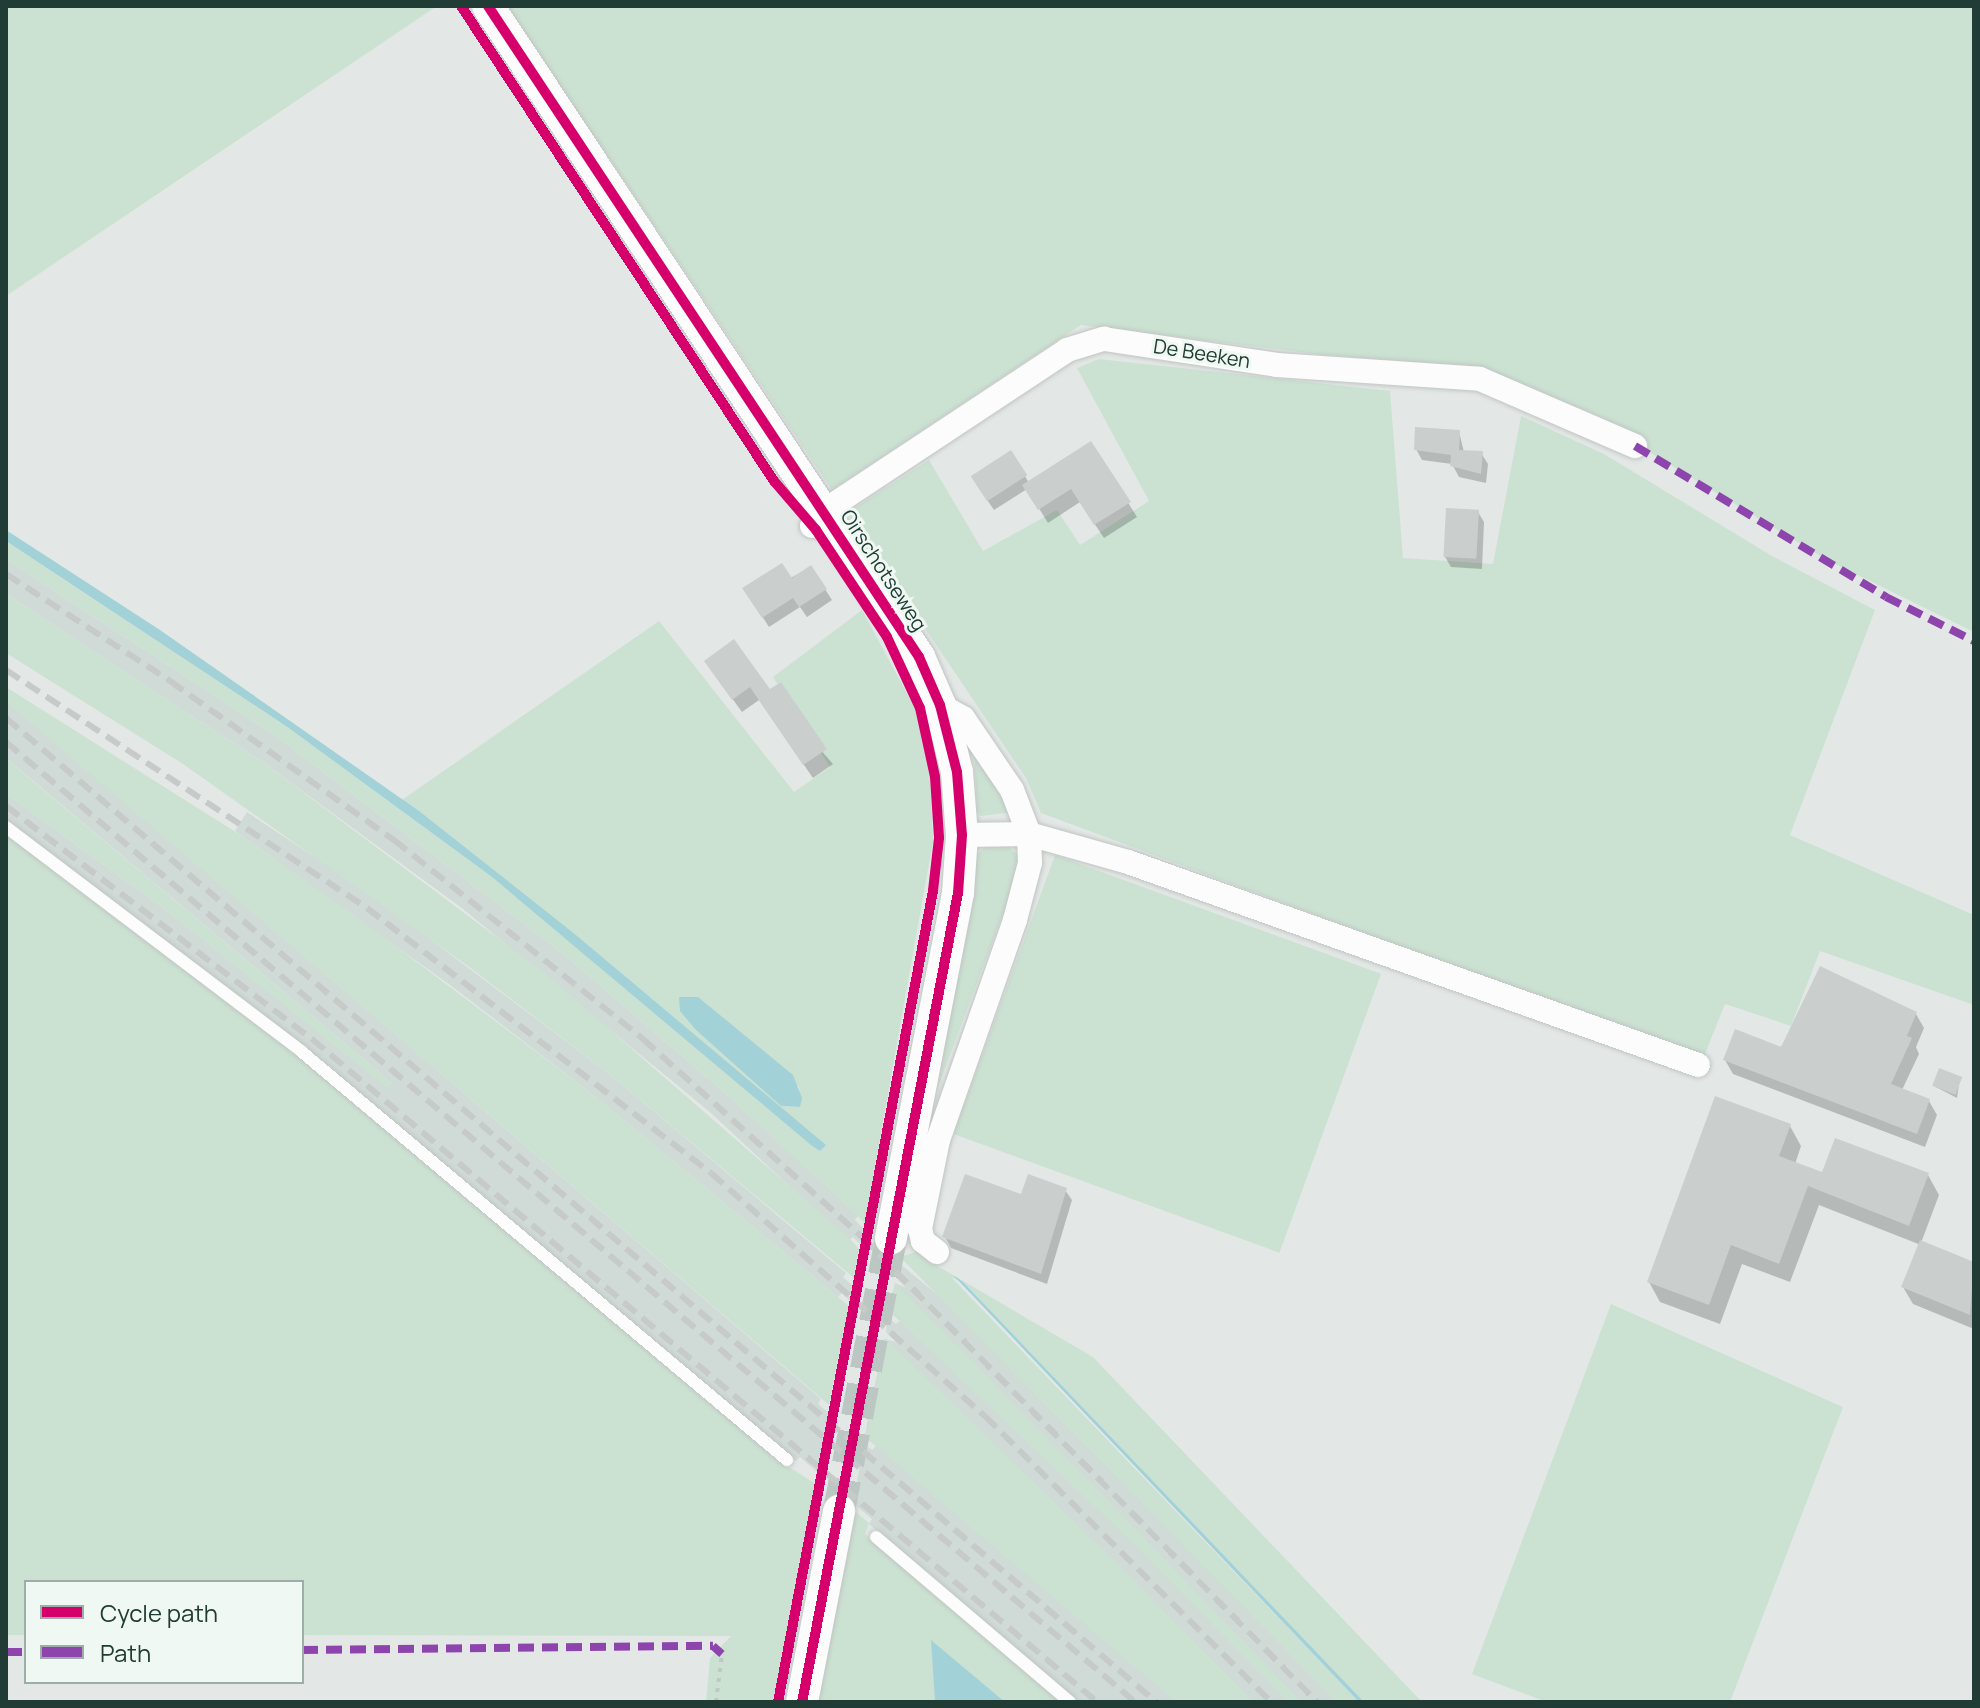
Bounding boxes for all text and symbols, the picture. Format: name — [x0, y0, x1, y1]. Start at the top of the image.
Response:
street label: De Beeken — [1152, 334, 1252, 372]
street label: Oirschotseweg — [836, 505, 932, 635]
legend — [24, 1580, 304, 1684]
text: Cycle path — [100, 1596, 218, 1629]
text: Path — [100, 1636, 151, 1669]

